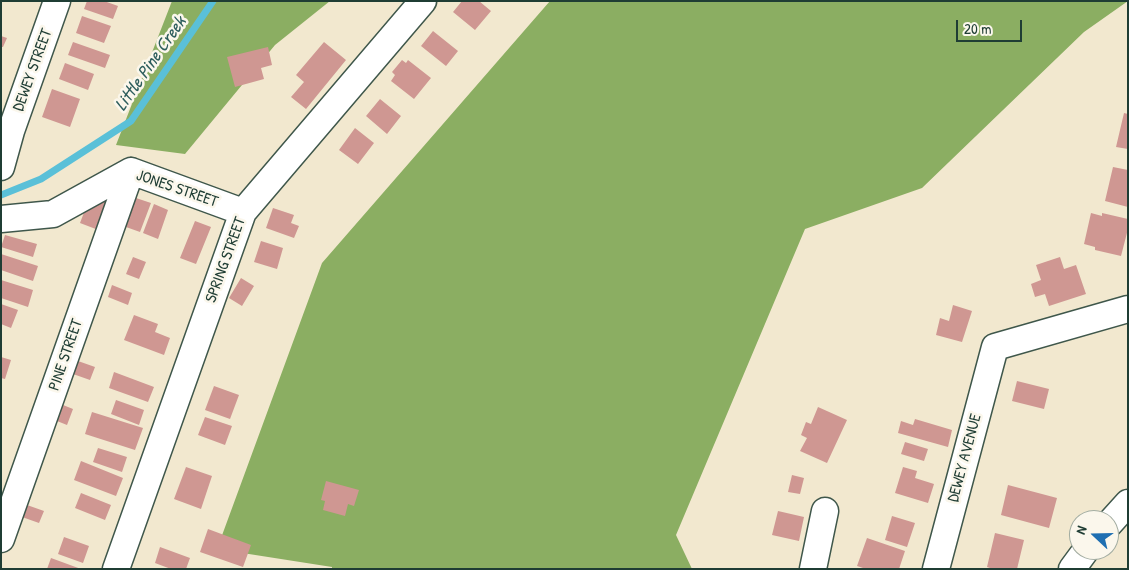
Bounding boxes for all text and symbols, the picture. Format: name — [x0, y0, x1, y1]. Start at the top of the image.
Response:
scale bar — [959, 10, 1025, 42]
water label: Little Pine Creek — [111, 13, 191, 115]
text: 20 m — [964, 18, 991, 39]
street label: DEWEY STREET — [9, 26, 57, 114]
street label: JONES STREET — [134, 166, 220, 212]
street label: SPRING STREET — [202, 215, 250, 305]
street label: PINE STREET — [45, 317, 87, 393]
street label: DEWEY AVENUE — [944, 412, 986, 504]
north arrow — [1069, 510, 1119, 560]
text: N — [1070, 523, 1091, 537]

